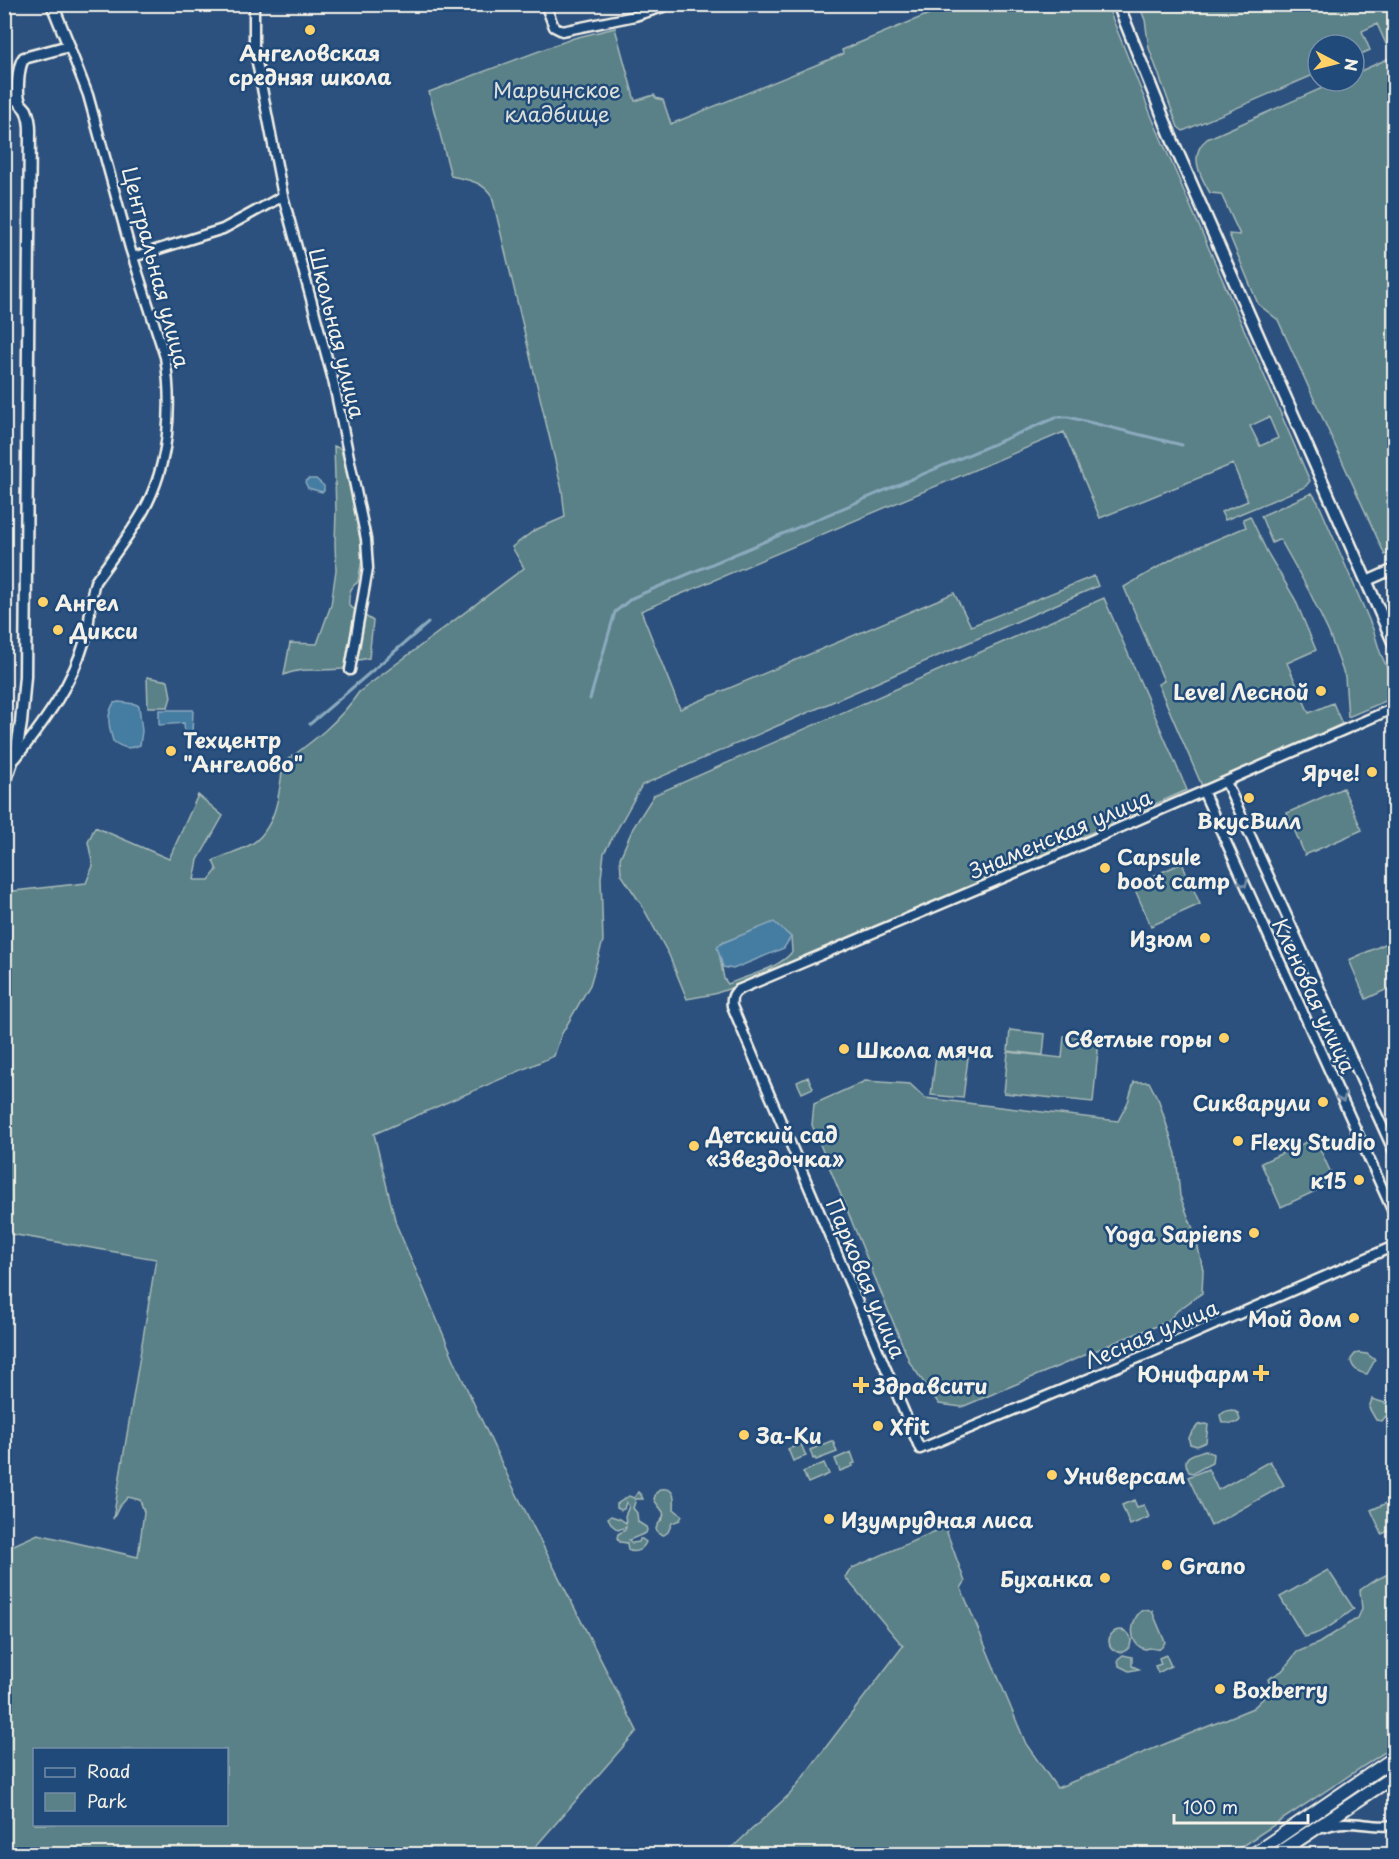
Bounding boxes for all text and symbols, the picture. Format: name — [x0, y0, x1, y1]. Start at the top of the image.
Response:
marker: Ангеловская средняя школа — [303, 23, 317, 37]
north arrow — [1306, 33, 1366, 93]
place label: Ангеловская средняя школа — [229, 36, 391, 92]
text: N — [1339, 57, 1365, 73]
park label: Марьинское кладбище — [493, 73, 621, 129]
street label: Центральная улица — [115, 163, 199, 372]
street label: Школьная улица — [301, 245, 375, 422]
place label: Ангел — [55, 586, 119, 618]
marker: Ангел — [36, 595, 50, 609]
place label: Дикси — [69, 614, 138, 646]
marker: Дикси — [51, 623, 65, 637]
place label: Level Лесной — [1173, 675, 1309, 707]
marker: Level Лесной — [1314, 684, 1328, 698]
place label: Техцентр "Ангелово" — [183, 723, 303, 779]
marker: Техцентр "Ангелово" — [164, 744, 178, 758]
place label: Ярче! — [1301, 756, 1360, 788]
marker: Ярче! — [1365, 765, 1379, 779]
street label: Знаменская улица — [963, 780, 1157, 886]
marker: ВкусВилл — [1242, 791, 1256, 805]
place label: ВкусВилл — [1197, 804, 1301, 836]
place label: Capsule boot camp — [1117, 840, 1230, 896]
marker: Capsule boot camp — [1098, 861, 1112, 875]
one-way arrow — [1237, 876, 1249, 887]
street label: Кленовая улица — [1265, 912, 1365, 1079]
place label: Изюм — [1130, 922, 1193, 954]
marker: Изюм — [1198, 931, 1212, 945]
place label: Светлые горы — [1064, 1022, 1212, 1054]
marker: Светлые горы — [1217, 1031, 1231, 1045]
place label: Школа мяча — [856, 1033, 994, 1065]
marker: Школа мяча — [837, 1042, 851, 1056]
place label: Сикварули — [1193, 1086, 1311, 1118]
one-way arrow — [1335, 1092, 1347, 1103]
marker: Сикварули — [1316, 1095, 1330, 1109]
place label: Детский сад «Звездочка» — [705, 1118, 845, 1174]
place label: Flexy Studio — [1250, 1125, 1375, 1157]
marker: Flexy Studio — [1231, 1134, 1245, 1148]
marker: Детский сад «Звездочка» — [687, 1139, 701, 1153]
place label: к15 — [1310, 1164, 1347, 1196]
marker: к15 — [1352, 1173, 1366, 1187]
street label: Парковая улица — [819, 1193, 915, 1364]
place label: Yoga Sapiens — [1105, 1217, 1242, 1249]
marker: Yoga Sapiens — [1247, 1226, 1261, 1240]
street label: Лесная улица — [1079, 1290, 1224, 1376]
place label: Мой дом — [1248, 1302, 1342, 1334]
marker: Мой дом — [1347, 1311, 1361, 1325]
place label: Юнифарм — [1137, 1357, 1249, 1389]
marker: Юнифарм — [1254, 1366, 1268, 1380]
place label: Здравсити — [872, 1369, 988, 1401]
marker: Здравсити — [854, 1378, 868, 1392]
place label: Xfit — [890, 1410, 930, 1442]
place label: За-Ки — [755, 1419, 822, 1451]
marker: Xfit — [871, 1419, 885, 1433]
marker: За-Ки — [737, 1428, 751, 1442]
place label: Универсам — [1063, 1459, 1186, 1491]
marker: Универсам — [1045, 1468, 1059, 1482]
place label: Изумрудная лиса — [841, 1503, 1034, 1535]
marker: Изумрудная лиса — [822, 1512, 836, 1526]
place label: Grano — [1179, 1549, 1245, 1581]
marker: Grano — [1160, 1558, 1174, 1572]
place label: Буханка — [1000, 1562, 1093, 1594]
marker: Буханка — [1098, 1571, 1112, 1585]
place label: Boxberry — [1232, 1673, 1328, 1705]
marker: Boxberry — [1213, 1682, 1227, 1696]
legend — [33, 1748, 228, 1826]
text: Road — [87, 1757, 131, 1784]
text: Park — [87, 1787, 127, 1814]
scale bar — [1174, 1787, 1308, 1825]
text: 100 m — [1183, 1793, 1238, 1820]

